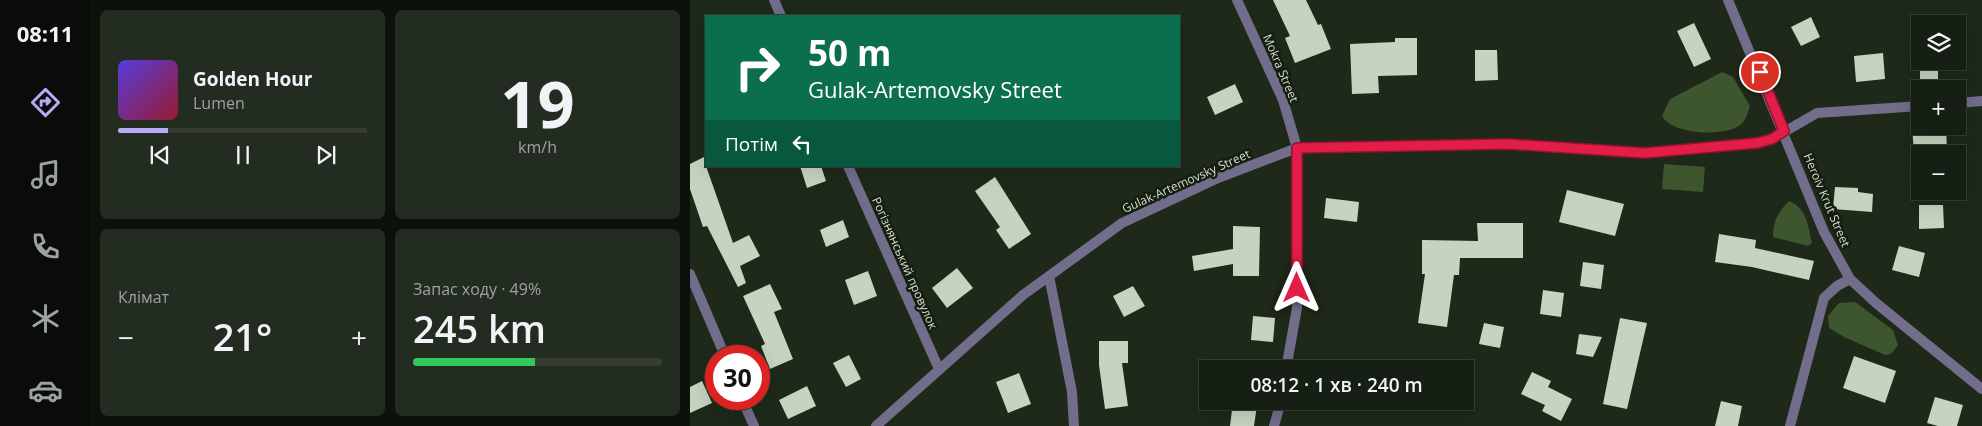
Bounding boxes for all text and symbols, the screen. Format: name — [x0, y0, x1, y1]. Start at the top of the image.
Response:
map controls — [1911, 15, 1966, 200]
button: layers — [1911, 15, 1966, 70]
text: 08:11 — [17, 18, 73, 48]
text: 50 m — [808, 29, 891, 76]
street label: Mokra Street — [1259, 31, 1303, 105]
icon: right — [725, 35, 790, 100]
pin — [1739, 51, 1781, 93]
icon: arrive — [1746, 58, 1774, 86]
text: 19 — [500, 59, 575, 147]
text: Golden Hour — [193, 66, 312, 92]
text: Gulak-Artemovsky Street — [808, 74, 1062, 104]
button: + — [1911, 80, 1966, 135]
icon: directions — [28, 85, 63, 120]
text: Lumen — [193, 92, 245, 114]
icon: left — [788, 130, 816, 158]
text: Потім — [725, 131, 778, 157]
text: km/h — [518, 136, 557, 158]
icon: previous — [146, 141, 174, 169]
icon: pause — [229, 141, 257, 169]
icon: next — [312, 141, 340, 169]
street label: Gulak-Artemovsky Street — [1119, 145, 1253, 217]
button: − — [1911, 145, 1966, 200]
street label: Heroiv Krut Street — [1800, 150, 1854, 250]
icon: music — [28, 157, 63, 192]
street label: Рогізнянський провулок — [868, 194, 942, 332]
icon: phone — [28, 229, 63, 264]
position arrow — [1270, 261, 1322, 313]
text: Запас ходу · 49% — [413, 278, 541, 300]
text: Клімат — [118, 286, 169, 308]
icon: climate — [28, 301, 63, 336]
text: 245 km — [413, 302, 546, 354]
text: 21° — [213, 310, 272, 362]
text: − — [118, 318, 134, 356]
text: + — [351, 318, 367, 356]
speed limit sign: 30 — [705, 345, 770, 410]
text: 08:12 · 1 хв · 240 m — [1250, 372, 1423, 398]
icon: car — [28, 373, 63, 408]

